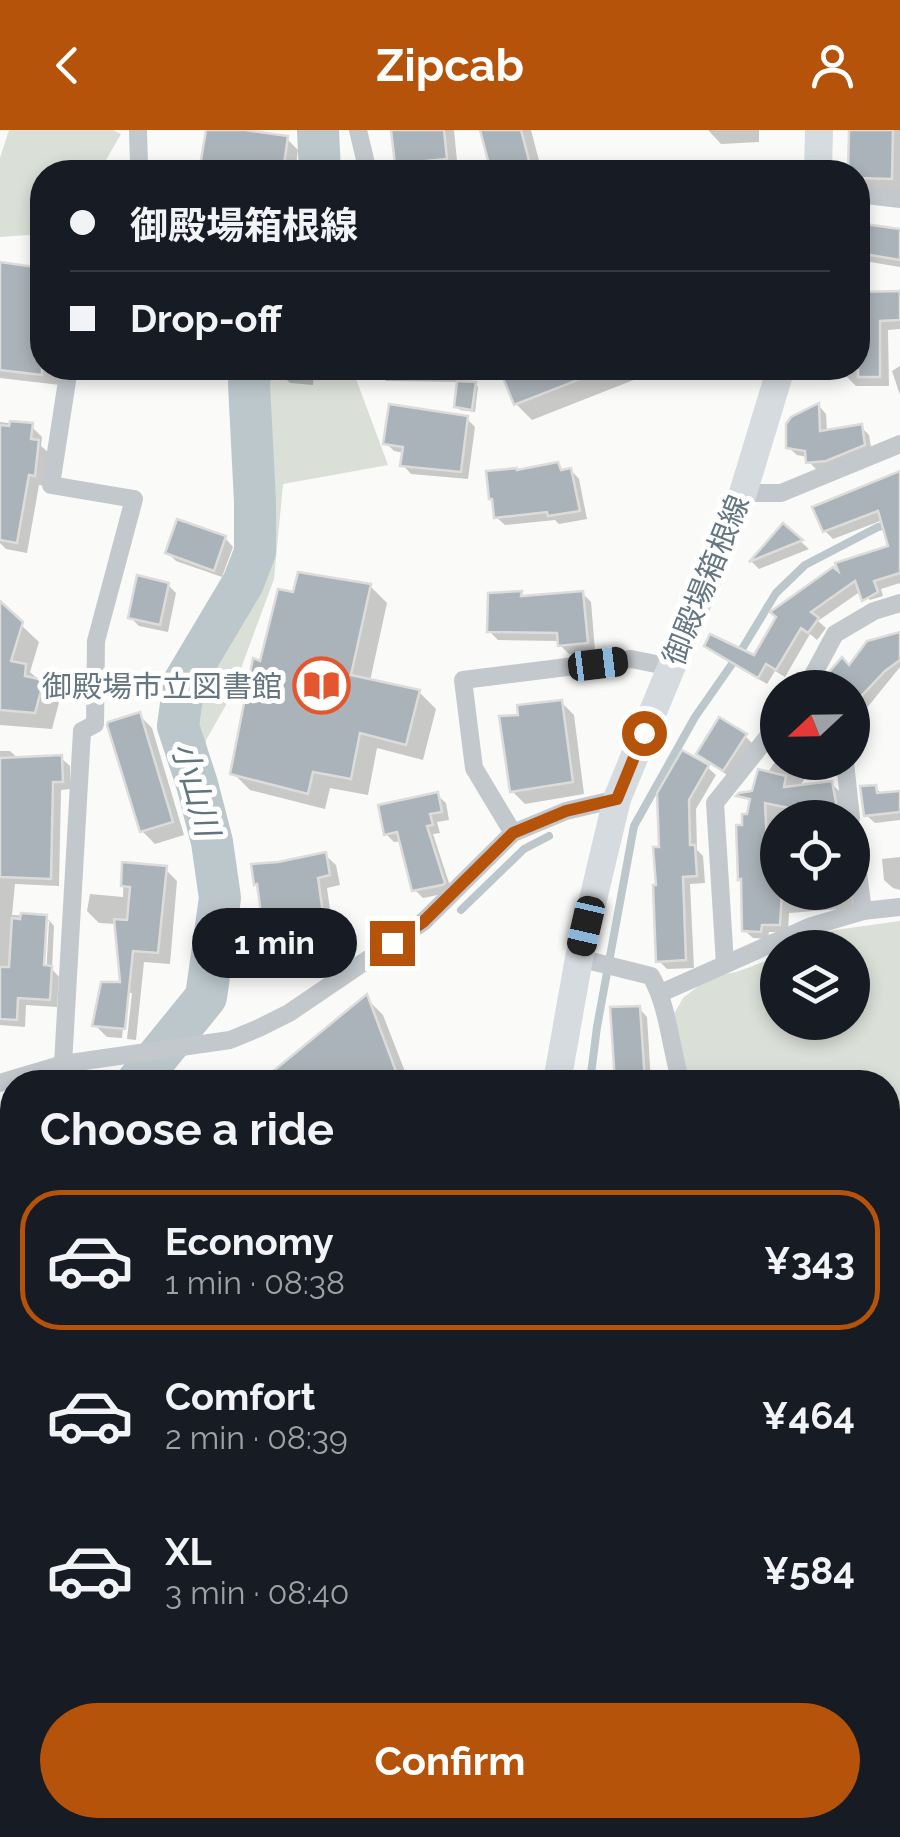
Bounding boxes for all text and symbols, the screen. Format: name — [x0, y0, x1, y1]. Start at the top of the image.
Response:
icon: back — [40, 38, 95, 93]
icon: person — [805, 38, 860, 93]
text: Zipcab — [376, 39, 524, 92]
text: 御殿場箱根線 — [130, 203, 358, 248]
text: Drop-off — [130, 296, 282, 341]
street label: 御殿場箱根線 — [656, 490, 756, 670]
car — [566, 645, 630, 683]
library icon: 御殿場市立図書館 — [291, 656, 351, 716]
place label: 御殿場市立図書館 — [42, 669, 282, 704]
north arrow — [760, 670, 870, 780]
map controls — [760, 670, 870, 1040]
route start — [622, 711, 667, 756]
water label: 小山川 — [165, 738, 228, 843]
button: locate — [760, 800, 870, 910]
car — [565, 893, 607, 959]
callout: 1 min — [192, 908, 357, 978]
route end — [370, 921, 415, 966]
text: 1 min — [234, 924, 315, 961]
button: layers — [760, 930, 870, 1040]
text: Choose a ride — [40, 1103, 334, 1156]
icon: car — [45, 1215, 135, 1305]
text: Economy — [165, 1219, 334, 1264]
text: ¥343 — [764, 1238, 855, 1283]
text: 1 min · 08:38 — [165, 1264, 345, 1301]
icon: car — [45, 1370, 135, 1460]
text: Comfort — [165, 1374, 315, 1419]
text: ¥464 — [761, 1393, 855, 1438]
text: 2 min · 08:39 — [165, 1419, 348, 1456]
icon: car — [45, 1525, 135, 1615]
text: XL — [165, 1529, 212, 1574]
text: ¥584 — [762, 1548, 855, 1593]
text: 3 min · 08:40 — [165, 1574, 349, 1611]
button: Confirm — [40, 1703, 860, 1818]

